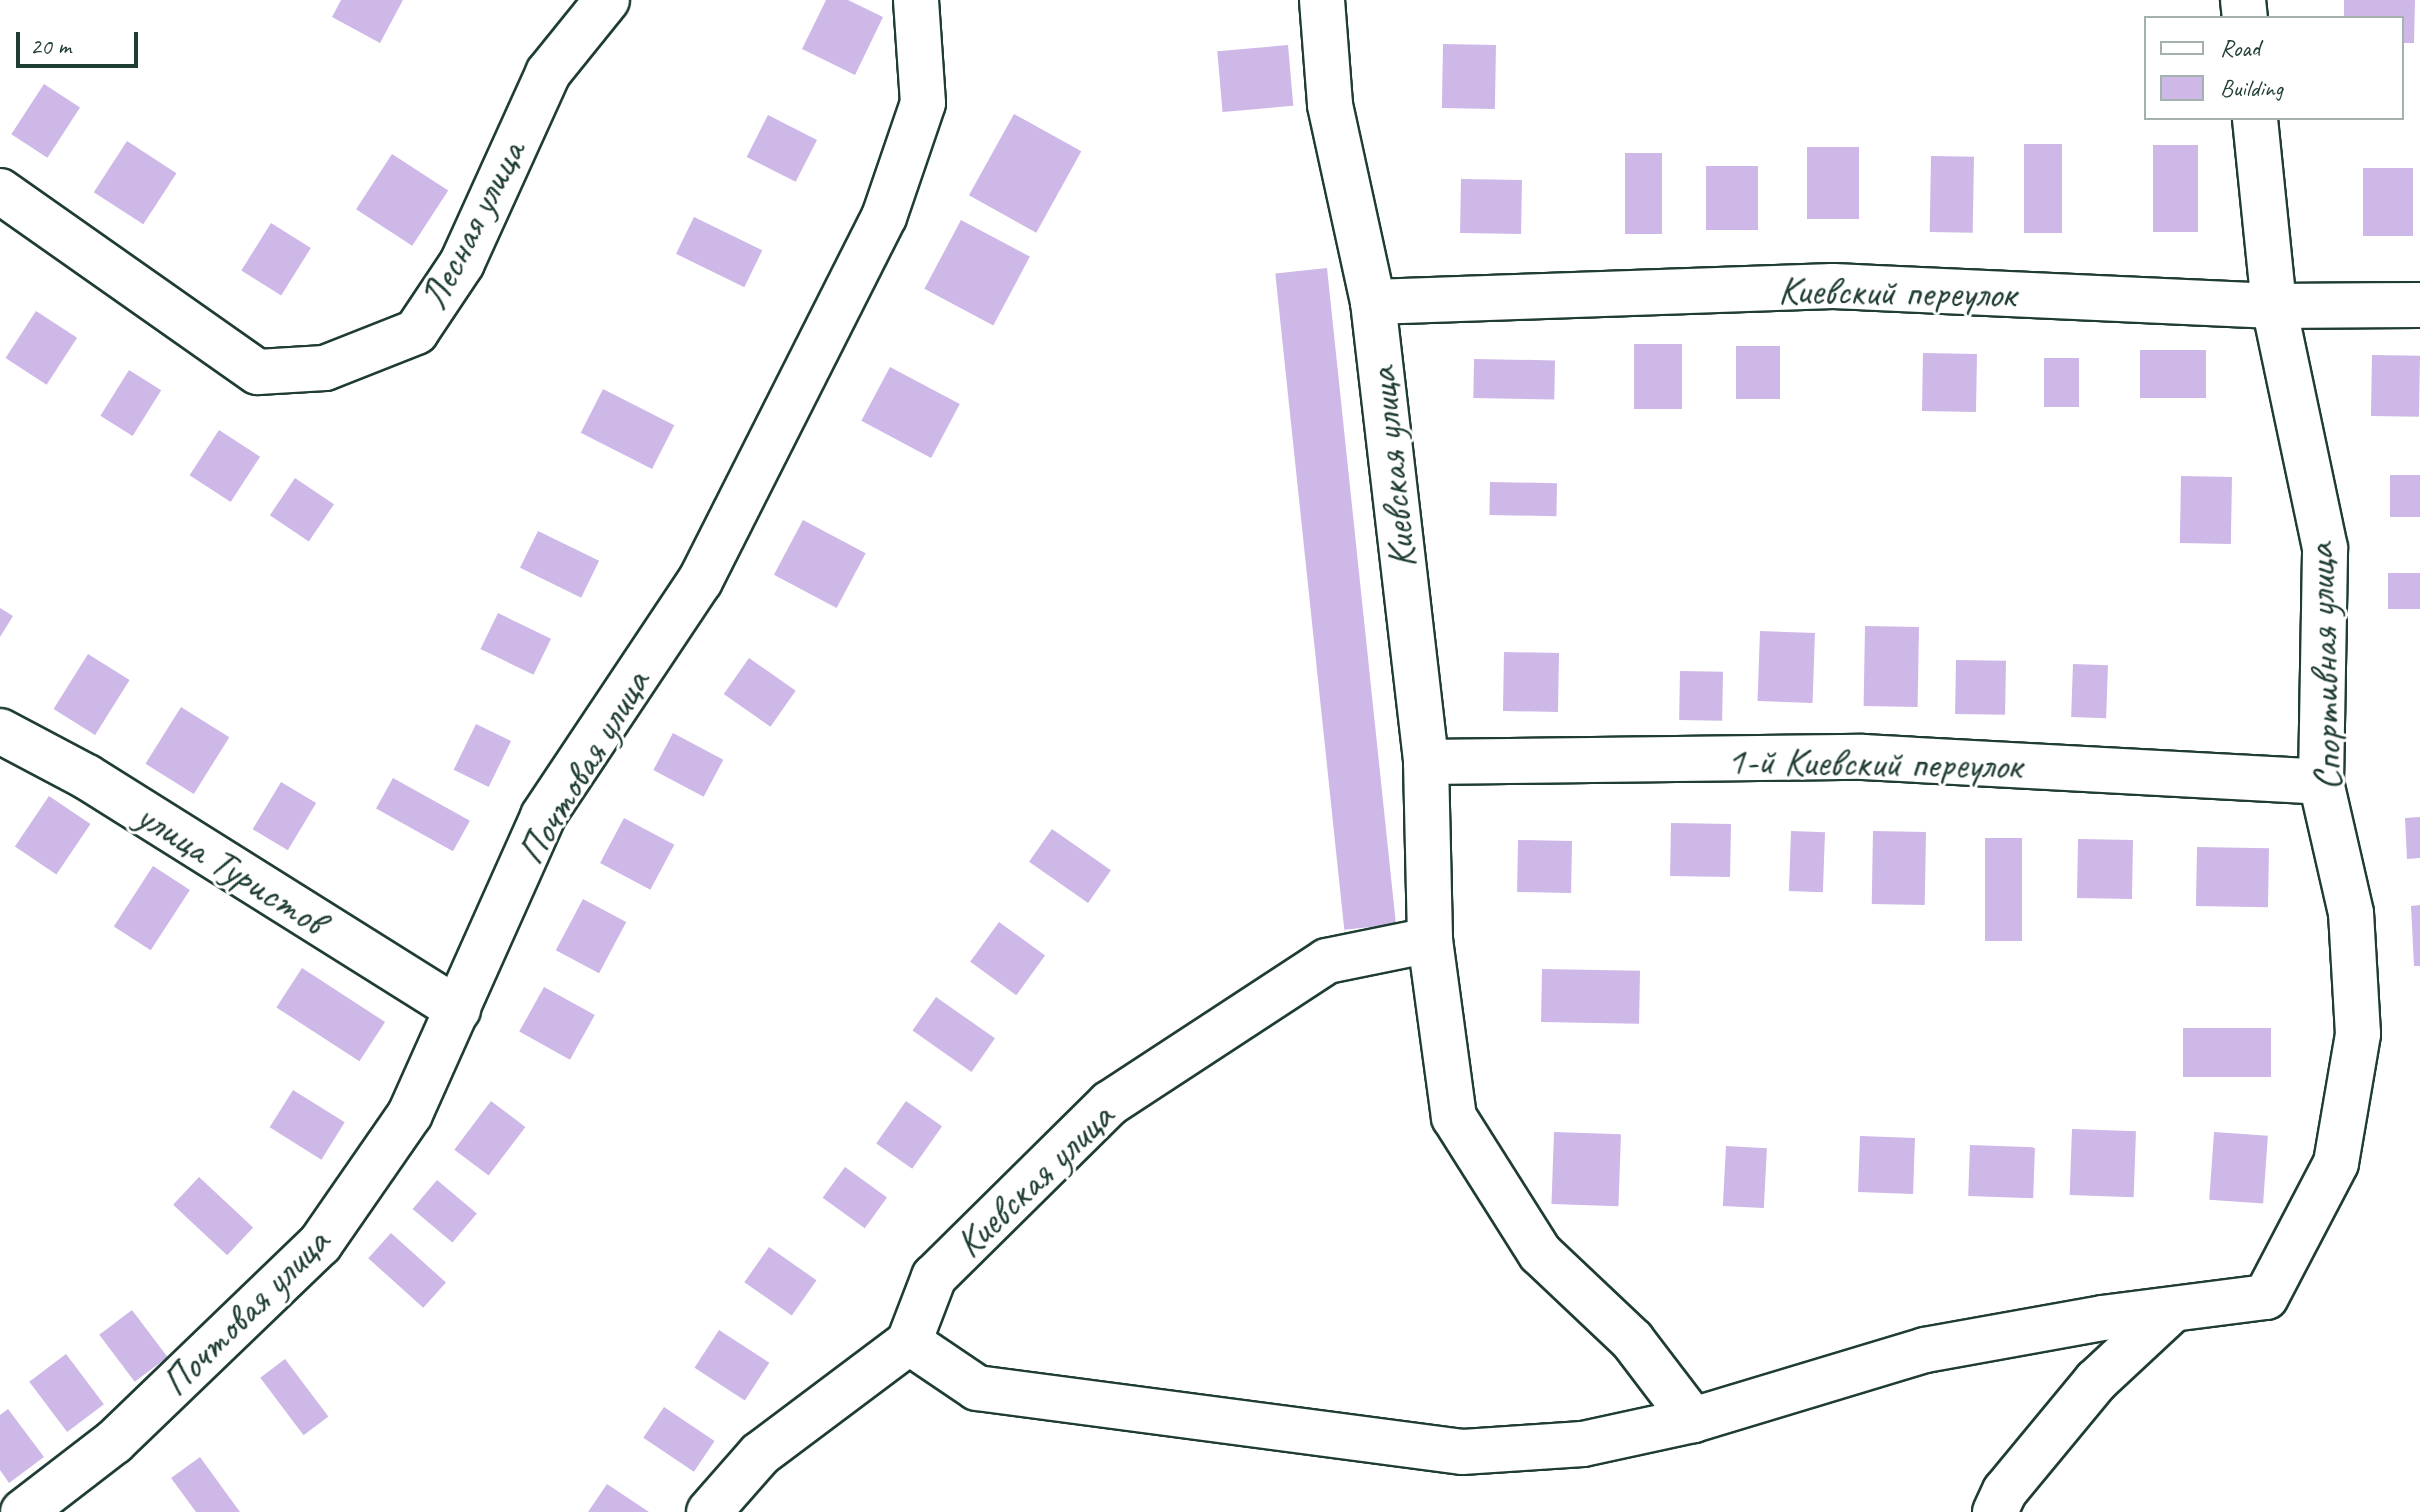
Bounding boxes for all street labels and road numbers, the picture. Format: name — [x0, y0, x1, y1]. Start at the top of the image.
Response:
street label: Лесная улица — [409, 133, 535, 317]
street label: Киевский переулок — [1778, 266, 2016, 318]
street label: Киевская улица — [1357, 364, 1427, 572]
street label: Спортивная улица — [2296, 541, 2352, 793]
street label: Почтовая улица — [506, 660, 660, 874]
street label: 1-й Киевский переулок — [1726, 736, 2022, 790]
street label: улица Туристов — [129, 792, 333, 944]
street label: Киевская улица — [944, 1092, 1124, 1268]
street label: Почтовая улица — [150, 1217, 340, 1407]

